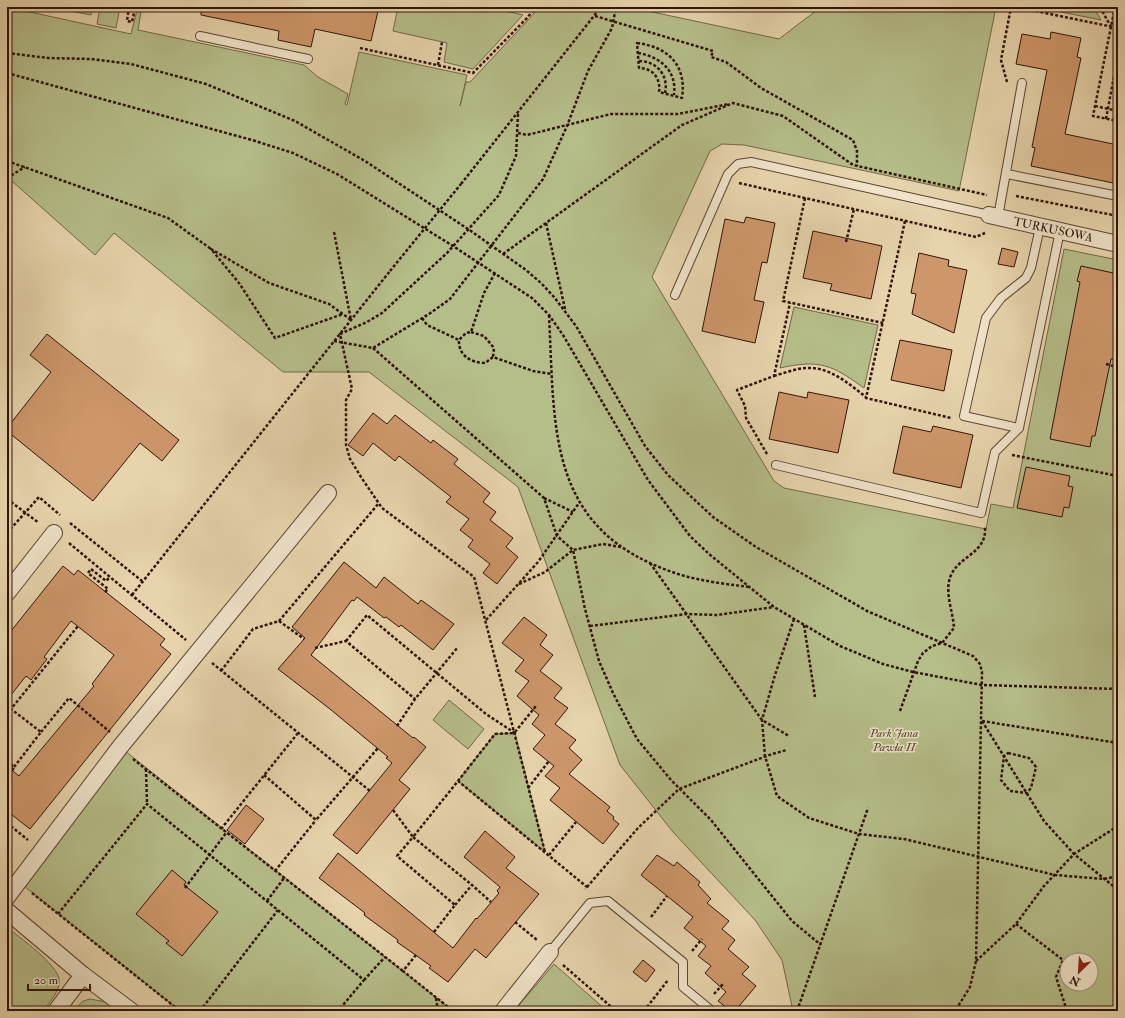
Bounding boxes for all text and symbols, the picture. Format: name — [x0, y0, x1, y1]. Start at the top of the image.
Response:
street label: TURKUSOWA — [1012, 214, 1095, 246]
park label: Park Jana Pawła II — [869, 726, 919, 755]
north arrow — [1059, 952, 1099, 992]
scale bar — [28, 966, 90, 992]
text: N — [1067, 972, 1083, 989]
text: 20 m — [34, 973, 59, 988]

